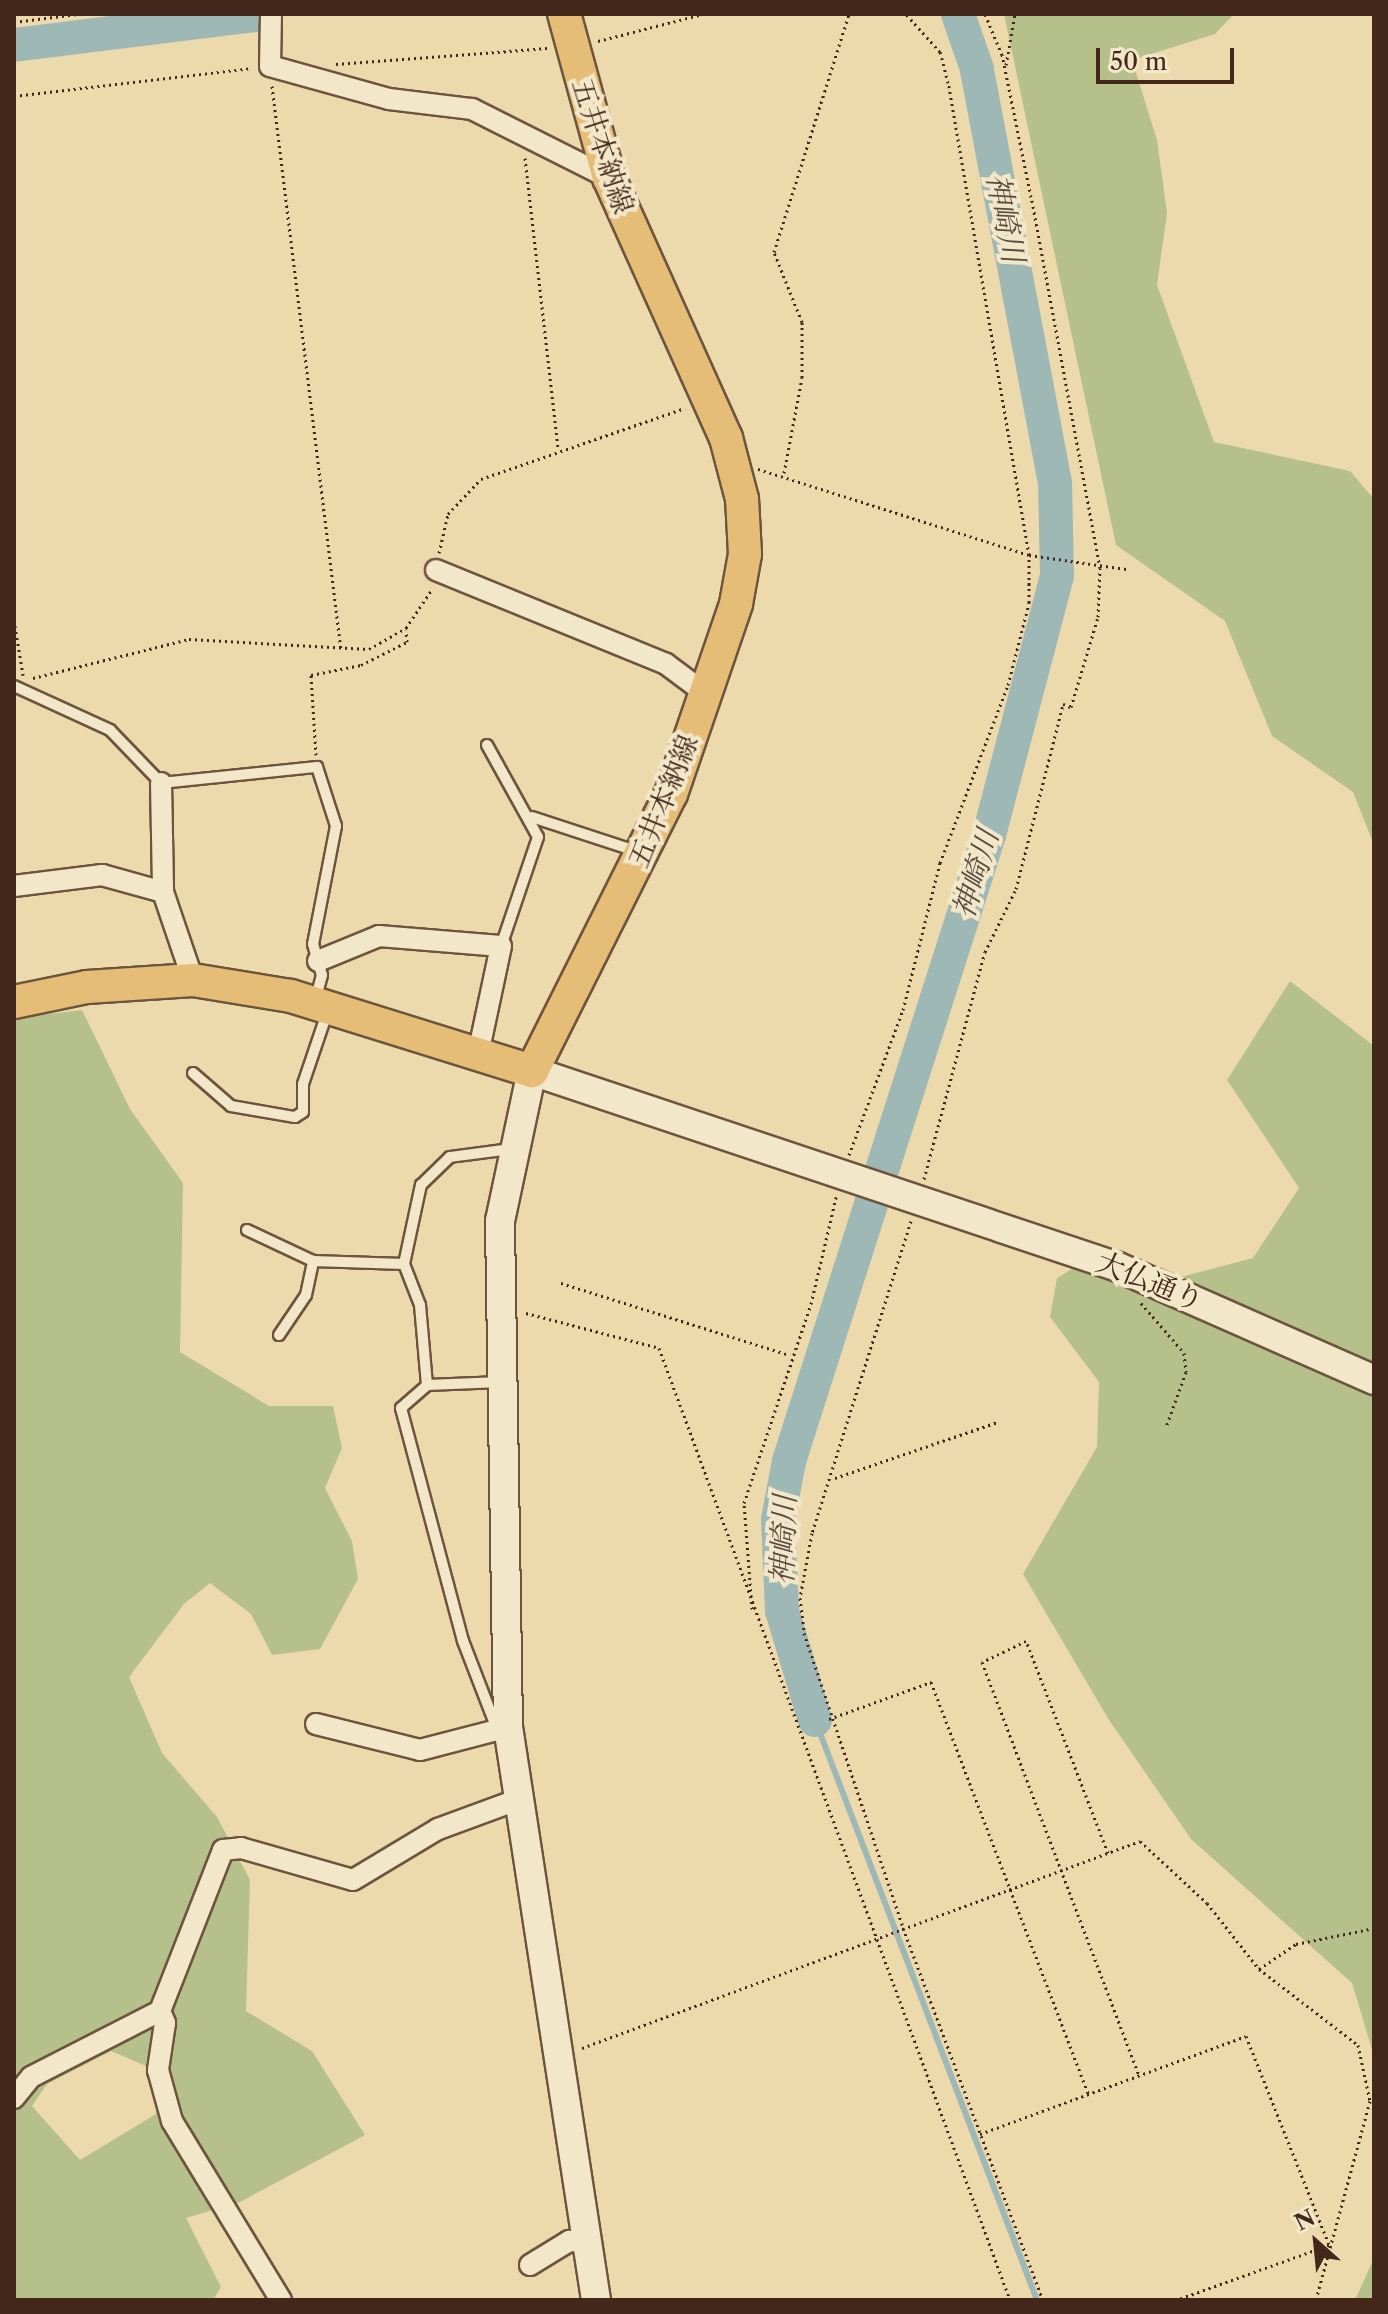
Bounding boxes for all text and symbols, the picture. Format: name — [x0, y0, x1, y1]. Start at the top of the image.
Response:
scale bar — [1100, 32, 1238, 82]
text: 50 m — [1110, 47, 1167, 76]
street label: 五井本納線 — [565, 74, 641, 218]
water label: 神崎川 — [979, 170, 1031, 266]
street label: 五井本納線 — [621, 730, 705, 872]
water label: 神崎川 — [946, 826, 1006, 922]
street label: 大仏通り — [1092, 1244, 1208, 1318]
water label: 神崎川 — [764, 1494, 804, 1586]
north arrow — [1276, 2202, 1356, 2282]
text: N — [1290, 2204, 1320, 2237]

